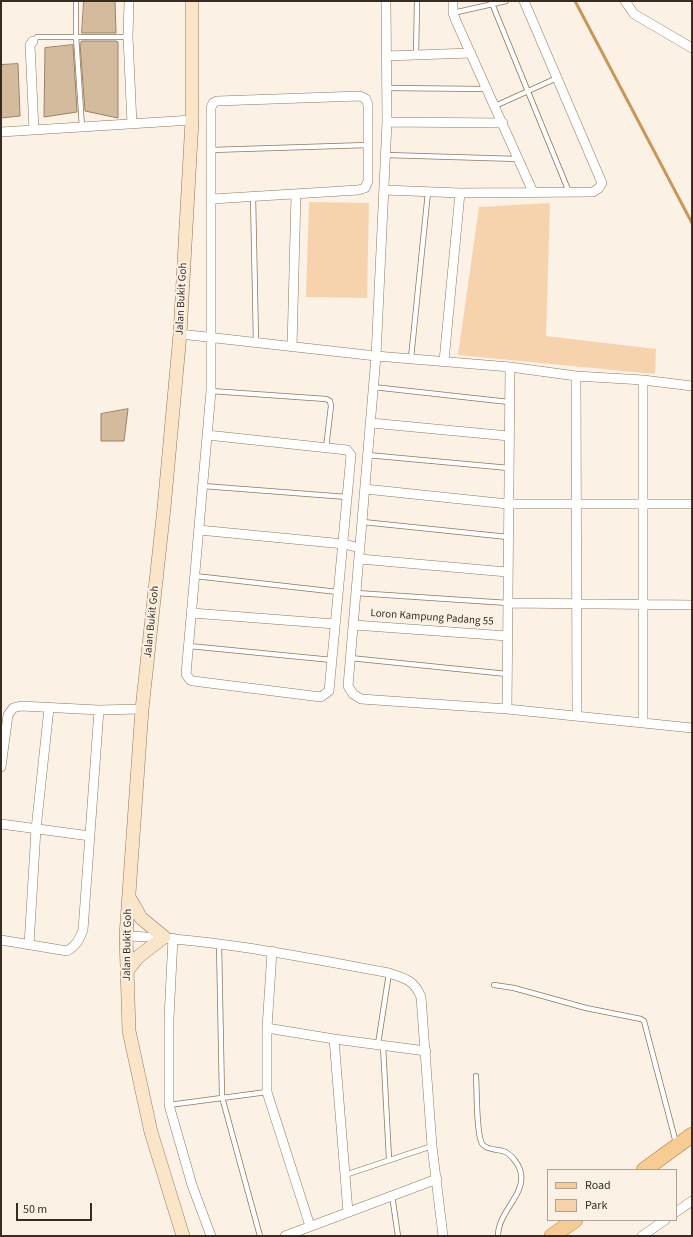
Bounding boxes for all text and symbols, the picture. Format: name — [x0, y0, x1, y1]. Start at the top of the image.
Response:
street label: Jalan Bukit Goh — [174, 262, 190, 336]
street label: Jalan Bukit Goh — [142, 585, 162, 659]
street label: Loron Kampung Padang 55 — [370, 607, 494, 629]
street label: Jalan Bukit Goh — [121, 909, 135, 981]
legend — [547, 1169, 677, 1221]
text: Road — [585, 1177, 611, 1194]
scale bar — [18, 1195, 94, 1221]
text: Park — [585, 1197, 607, 1214]
text: 50 m — [23, 1201, 47, 1218]

